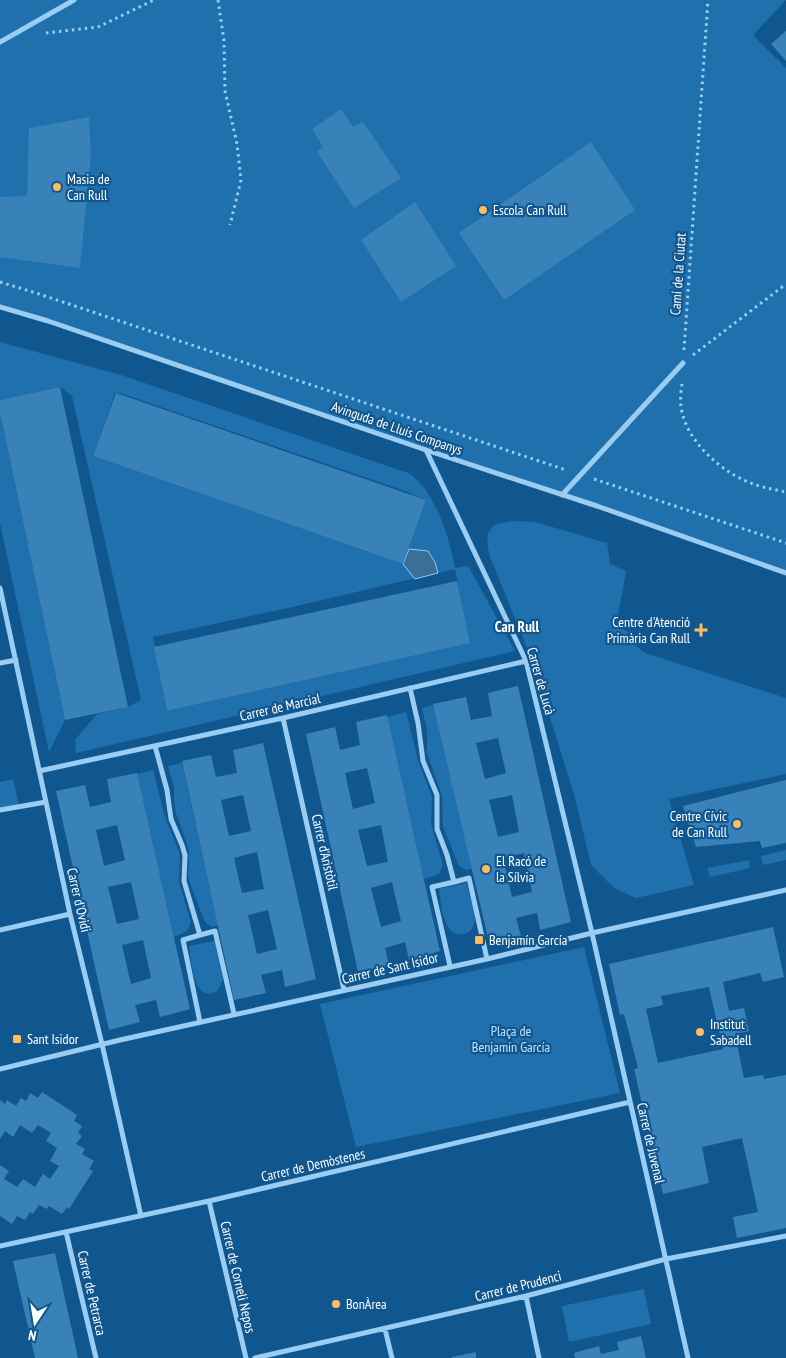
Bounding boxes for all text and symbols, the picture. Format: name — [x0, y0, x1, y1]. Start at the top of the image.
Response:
place label: Masia de Can Rull — [67, 170, 110, 204]
marker: Masia de Can Rull — [51, 181, 63, 193]
place label: Escola Can Rull — [493, 201, 567, 219]
marker: Escola Can Rull — [477, 204, 489, 216]
street label: Camí de la Ciutat — [666, 232, 690, 316]
street label: Avinguda de Lluís Companys — [329, 397, 465, 459]
place label: Centre d'Atenció Primària Can Rull — [607, 613, 691, 647]
district label: Can Rull — [495, 617, 539, 636]
marker: Centre d'Atenció Primària Can Rull — [694, 623, 708, 637]
street label: Carrer de Lucà — [523, 645, 559, 717]
street label: Carrer de Marcial — [238, 689, 323, 725]
place label: Centre Cívic de Can Rull — [670, 807, 728, 841]
street label: Carrer d'Aristòtil — [308, 812, 343, 892]
marker: Centre Cívic de Can Rull — [731, 818, 743, 830]
place label: El Racó de la Sílvia — [496, 852, 546, 886]
marker: El Racó de la Sílvia — [480, 863, 492, 875]
street label: Carrer d'Ovidi — [63, 866, 95, 934]
place label: Benjamín García — [489, 931, 567, 949]
marker: Benjamín García — [473, 934, 485, 946]
street label: Carrer de Sant Isidor — [340, 948, 440, 988]
place label: Institut Sabadell — [710, 1015, 752, 1049]
park label: Plaça de Benjamín García — [472, 1022, 550, 1056]
marker: Institut Sabadell — [694, 1026, 706, 1038]
place label: Sant Isidor — [27, 1030, 79, 1048]
marker: Sant Isidor — [11, 1033, 23, 1045]
street label: Carrer de Juvenal — [633, 1101, 669, 1186]
street label: Carrer de Demòstenes — [259, 1144, 367, 1186]
street label: Carrer de Corneli Nepos — [216, 1219, 260, 1335]
street label: Carrer de Petrarca — [74, 1249, 110, 1337]
street label: Carrer de Prudenci — [473, 1267, 563, 1305]
place label: BonÀrea — [346, 1295, 387, 1313]
north arrow — [10, 1298, 60, 1348]
marker: BonÀrea — [330, 1298, 342, 1310]
text: N — [27, 1326, 38, 1345]

